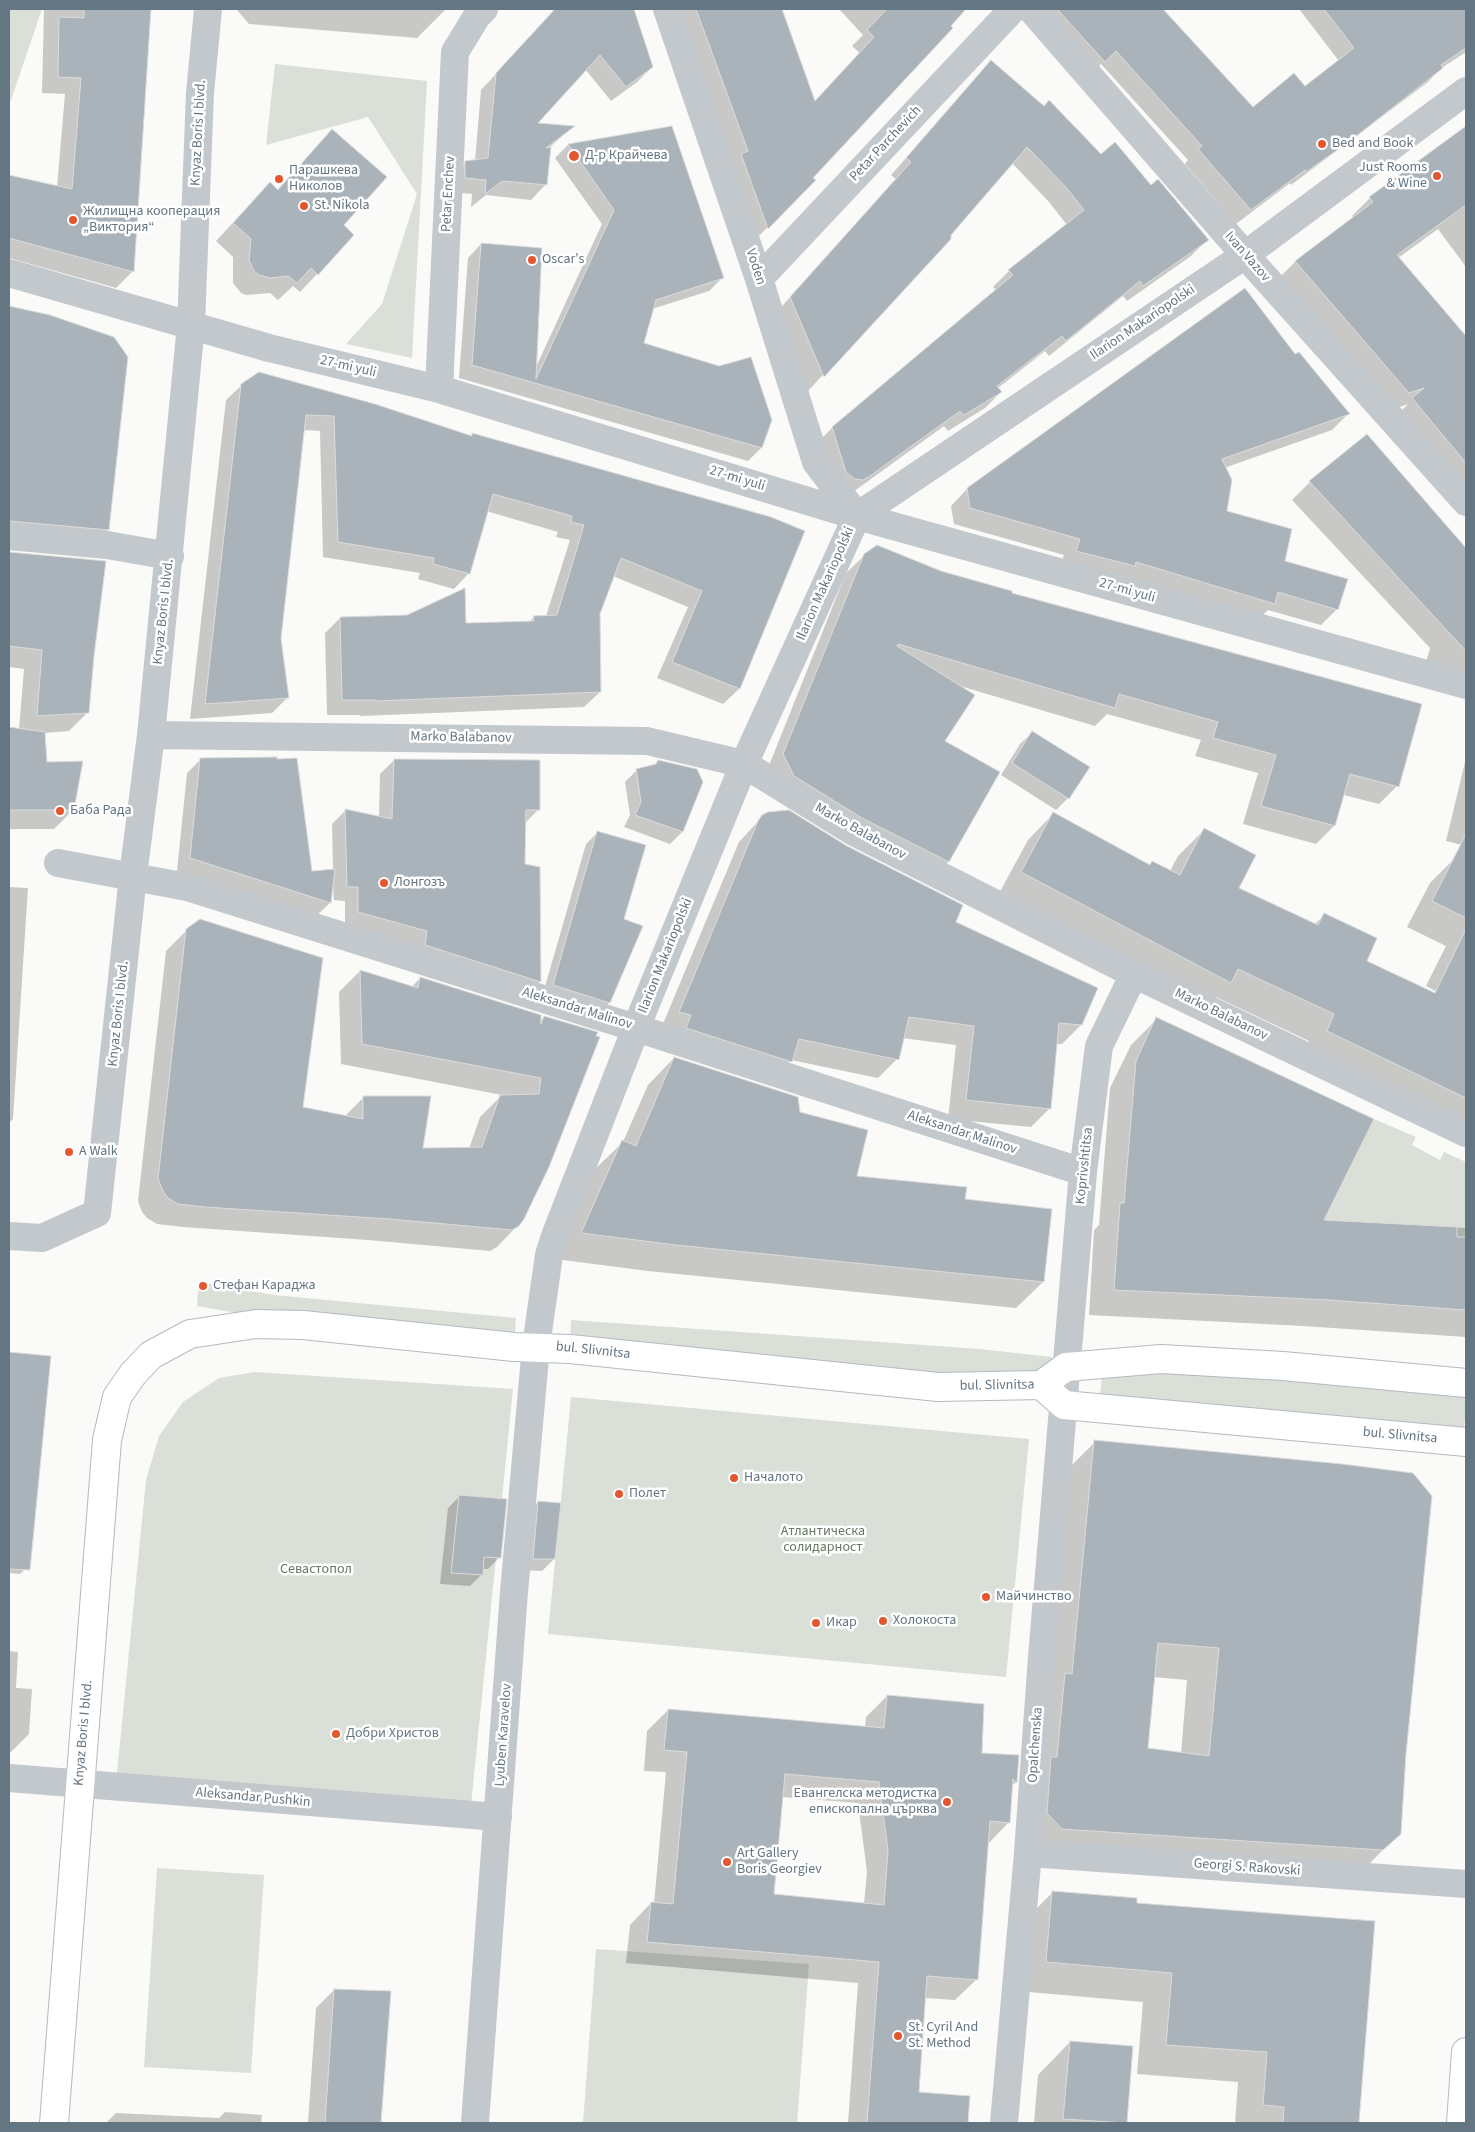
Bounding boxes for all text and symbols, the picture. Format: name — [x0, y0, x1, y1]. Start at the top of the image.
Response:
street label: Knyaz Boris I blvd. — [188, 80, 210, 186]
street label: Petar Parchevich — [847, 103, 925, 185]
place label: Bed and Book — [1332, 136, 1413, 152]
marker: Bed and Book — [1316, 138, 1328, 150]
place label: Д-р Крайчева — [585, 148, 668, 164]
marker: Д-р Крайчева — [567, 149, 581, 163]
street label: Petar Enchev — [439, 156, 459, 232]
place label: Just Rooms & Wine — [1359, 160, 1427, 192]
place label: Парашкева Николов — [289, 163, 358, 196]
marker: Just Rooms & Wine — [1431, 170, 1443, 182]
marker: Парашкева Николов — [273, 173, 285, 185]
place label: St. Nikola — [314, 198, 370, 214]
marker: St. Nikola — [298, 200, 310, 212]
place label: Жилищна кооперация „Виктория“ — [83, 204, 220, 236]
marker: Жилищна кооперация „Виктория“ — [67, 214, 79, 226]
street label: Ivan Vazov — [1221, 228, 1273, 286]
street label: Voden — [741, 247, 769, 287]
place label: Oscar's — [542, 252, 584, 268]
marker: Oscar's — [526, 254, 538, 266]
street label: Ilarion Makariopolski — [1087, 282, 1199, 364]
street label: 27-mi yuli — [318, 352, 378, 382]
street label: 27-mi yuli — [707, 463, 767, 495]
street label: Ilarion Makariopolski — [793, 524, 859, 644]
street label: Knyaz Boris I blvd. — [150, 558, 178, 666]
street label: 27-mi yuli — [1097, 575, 1157, 607]
street label: Marko Balabanov — [410, 729, 512, 747]
street label: Marko Balabanov — [812, 800, 908, 864]
place label: Баба Рада — [70, 803, 131, 819]
marker: Баба Рада — [54, 805, 66, 817]
place label: Лонгозъ — [394, 875, 445, 891]
marker: Лонгозъ — [378, 877, 390, 889]
street label: Ilarion Makariopolski — [635, 896, 697, 1016]
street label: Knyaz Boris I blvd. — [105, 960, 133, 1068]
street label: Aleksandar Malinov — [520, 984, 634, 1034]
street label: Marko Balabanov — [1172, 985, 1270, 1045]
street label: Aleksandar Malinov — [905, 1107, 1019, 1159]
street label: Koprivshtitsa — [1073, 1127, 1097, 1205]
place label: A Walk — [79, 1144, 118, 1160]
marker: A Walk — [63, 1146, 75, 1158]
place label: Стефан Караджа — [213, 1278, 316, 1294]
marker: Стефан Караджа — [197, 1280, 209, 1292]
street label: bul. Slivnitsa — [555, 1339, 631, 1363]
street label: bul. Slivnitsa — [959, 1377, 1035, 1395]
street label: bul. Slivnitsa — [1362, 1424, 1438, 1448]
place label: Началото — [744, 1470, 803, 1486]
marker: Началото — [728, 1472, 740, 1484]
place label: Полет — [629, 1486, 666, 1502]
marker: Полет — [613, 1488, 625, 1500]
park label: Атлантическа солидарност — [781, 1524, 865, 1556]
park label: Севастопол — [280, 1562, 352, 1578]
place label: Майчинство — [996, 1589, 1071, 1605]
marker: Майчинство — [980, 1591, 992, 1603]
place label: Холокоста — [893, 1613, 956, 1629]
place label: Икар — [826, 1615, 857, 1631]
marker: Холокоста — [877, 1615, 889, 1627]
marker: Икар — [810, 1617, 822, 1629]
street label: Knyaz Boris I blvd. — [71, 1679, 97, 1787]
street label: Lyuben Karavelov — [492, 1683, 516, 1787]
street label: Opalchenska — [1025, 1707, 1047, 1783]
place label: Добри Христов — [346, 1726, 439, 1742]
marker: Добри Христов — [330, 1728, 342, 1740]
street label: Aleksandar Pushkin — [195, 1785, 311, 1811]
place label: Евангелска методистка епископална църква — [794, 1786, 937, 1818]
marker: Евангелска методистка епископална църква — [941, 1796, 953, 1808]
place label: Art Gallery Boris Georgiev — [737, 1846, 822, 1878]
marker: Art Gallery Boris Georgiev — [721, 1856, 733, 1868]
street label: Georgi S. Rakovski — [1193, 1856, 1301, 1880]
place label: St. Cyril And St. Method — [908, 2020, 978, 2052]
marker: St. Cyril And St. Method — [892, 2030, 904, 2042]

